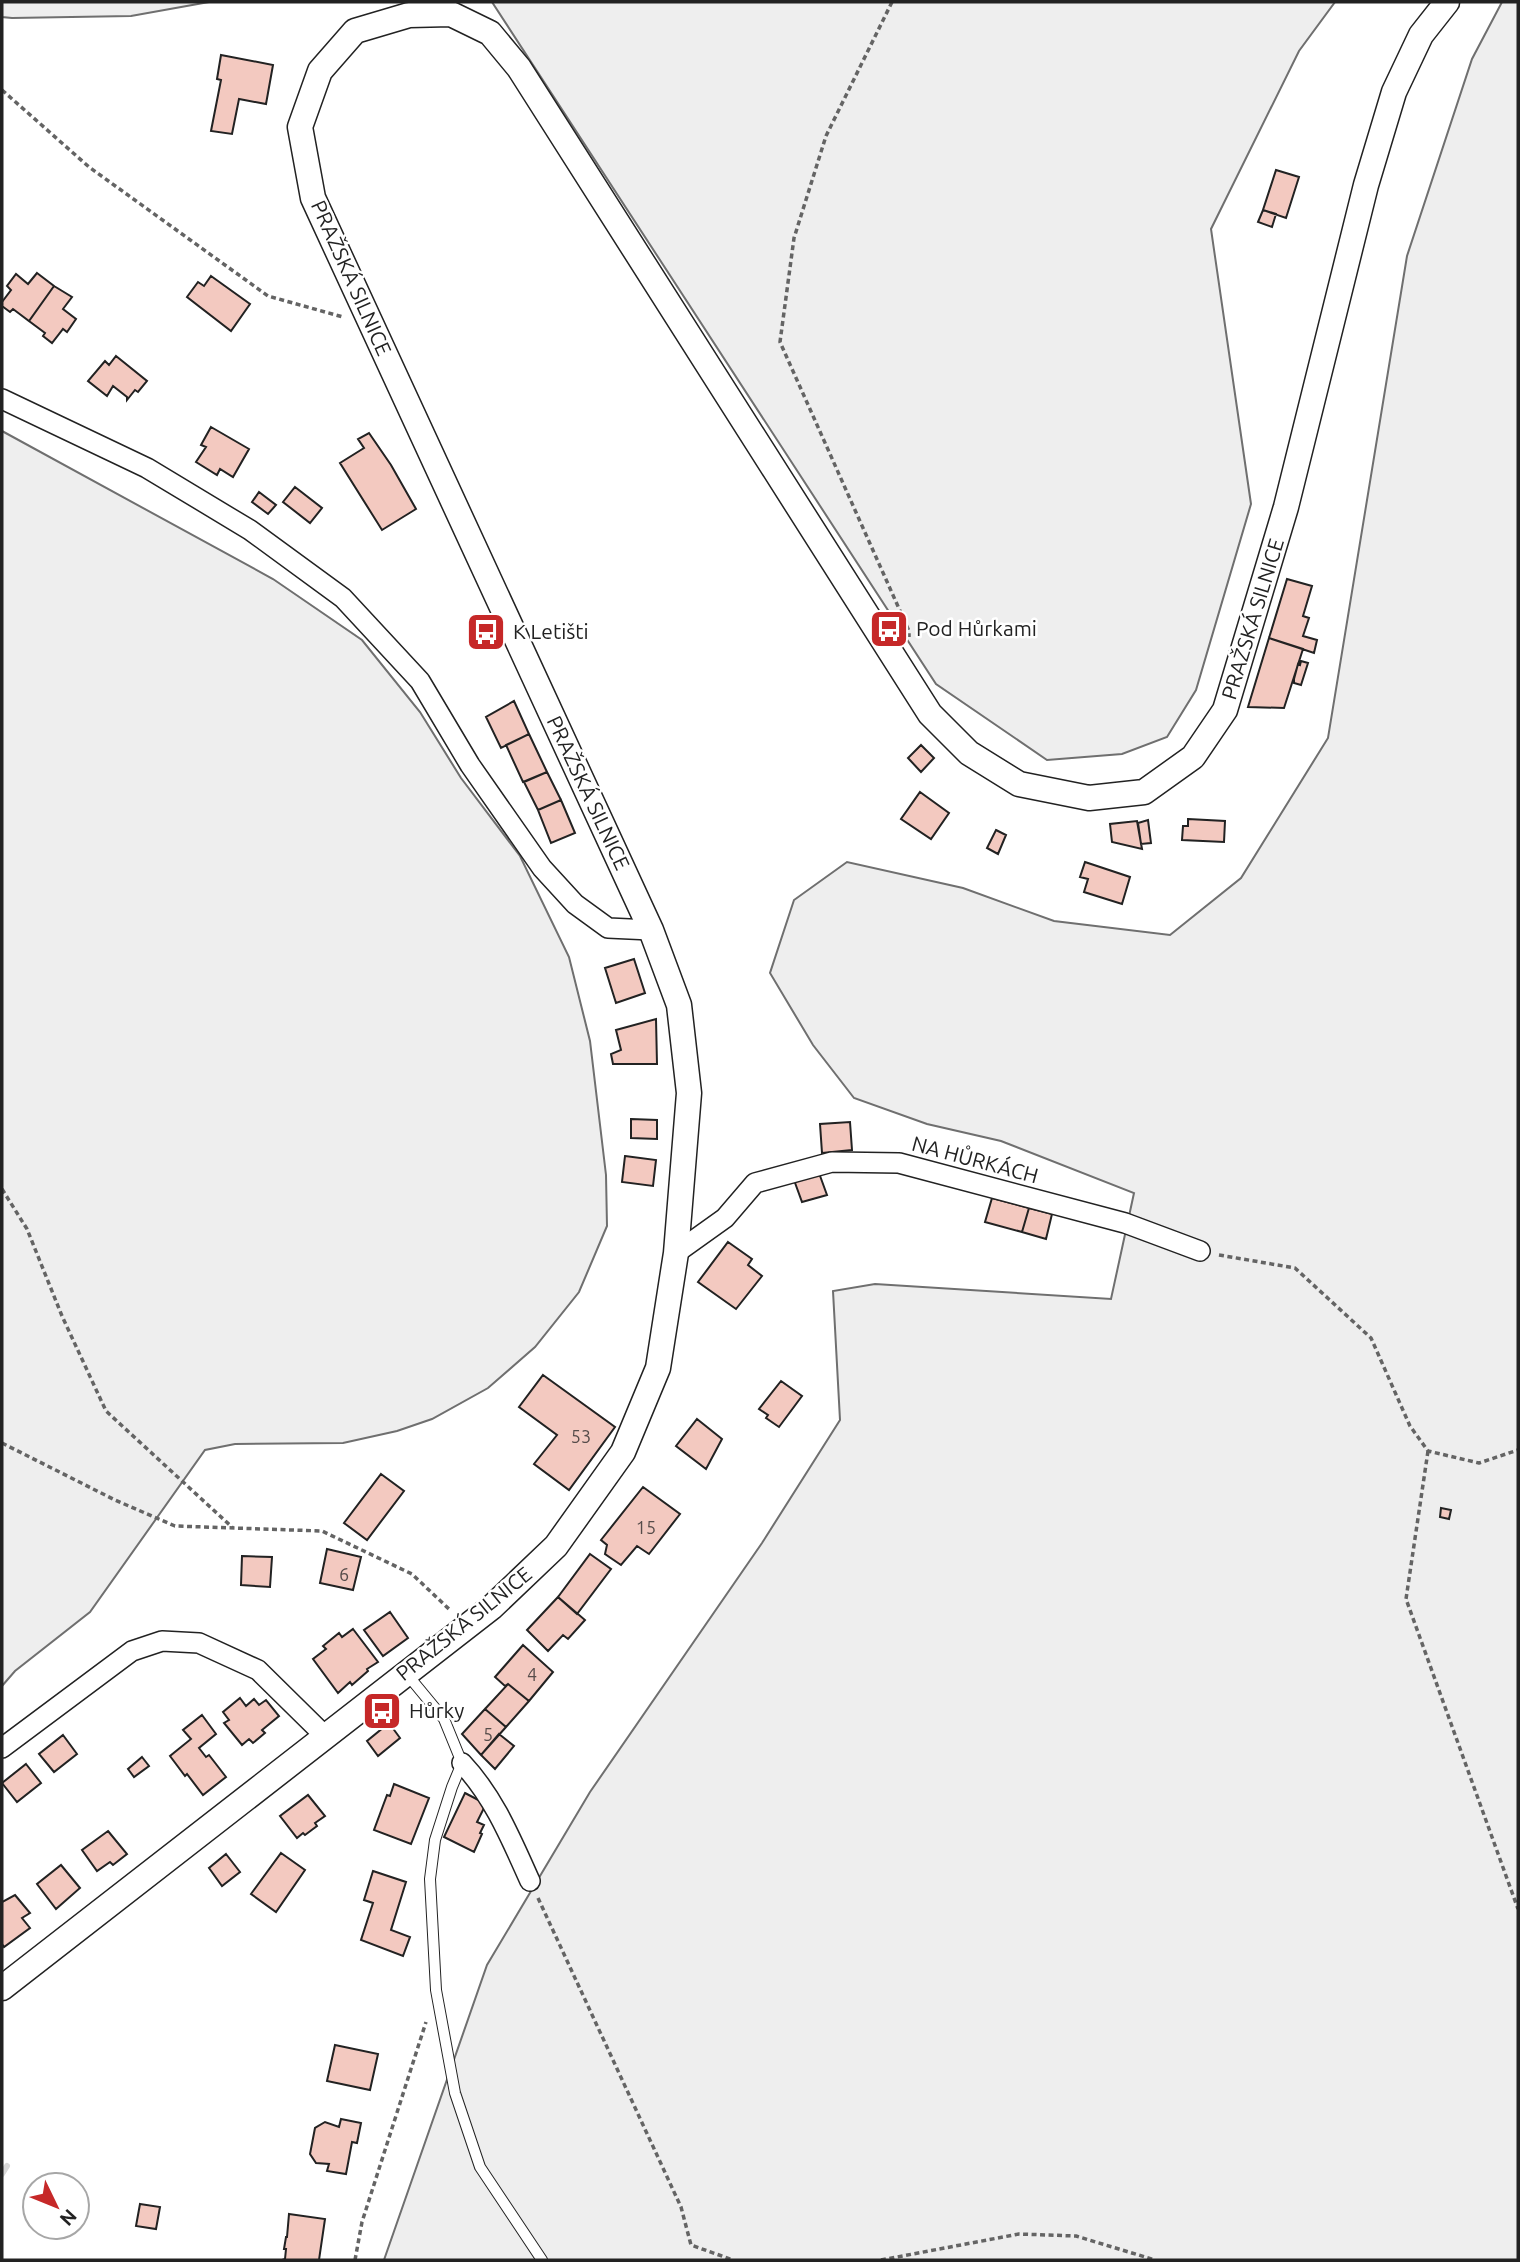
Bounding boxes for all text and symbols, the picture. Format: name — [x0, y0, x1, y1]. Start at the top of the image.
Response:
street label: PRAŽSKÁ SILNICE — [307, 196, 397, 359]
street label: PRAŽSKÁ SILNICE — [1216, 535, 1288, 702]
bus stop icon: Pod Hůrkami — [868, 608, 910, 650]
bus stop icon: K Letišti — [465, 611, 507, 653]
place label: Pod Hůrkami — [916, 616, 1037, 640]
place label: K Letišti — [513, 619, 589, 643]
street label: PRAŽSKÁ SILNICE — [543, 712, 635, 873]
street label: NA HŮRKÁCH — [909, 1131, 1041, 1187]
house number: 53 — [571, 1426, 591, 1446]
house number: 15 — [636, 1517, 656, 1537]
street label: PRAŽSKÁ SILNICE — [391, 1561, 536, 1685]
house number: 6 — [339, 1564, 349, 1584]
house number: 4 — [527, 1664, 537, 1684]
bus stop icon: Hůrky — [361, 1690, 403, 1732]
place label: Hůrky — [409, 1698, 464, 1722]
house number: 5 — [483, 1724, 493, 1744]
north arrow — [21, 2171, 91, 2241]
text: N — [56, 2205, 81, 2230]

